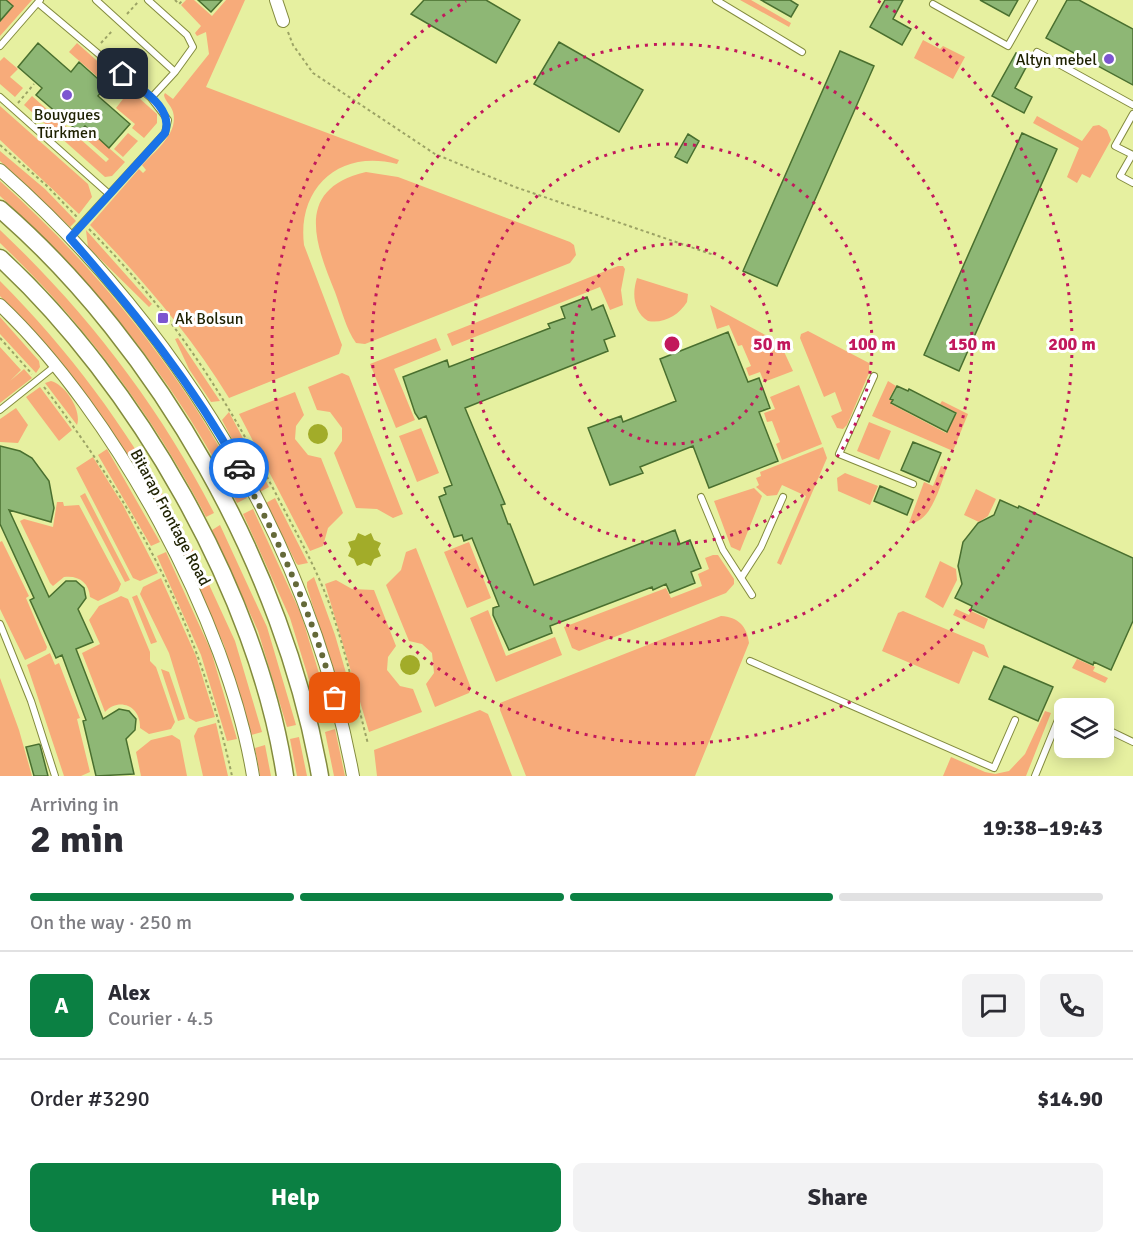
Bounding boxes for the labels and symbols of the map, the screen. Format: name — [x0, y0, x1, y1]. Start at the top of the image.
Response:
pin — [97, 48, 148, 99]
place label: Altyn mebel — [1016, 50, 1097, 70]
marker: Altyn mebel — [1102, 52, 1116, 66]
marker: Bouygues Türkmen — [60, 88, 74, 102]
place label: Bouygues Türkmen — [34, 105, 100, 143]
place label: Ak Bolsun — [175, 309, 244, 329]
marker: Ak Bolsun — [156, 311, 170, 325]
text: 50 m — [753, 333, 791, 355]
text: 100 m — [848, 333, 896, 355]
text: 150 m — [948, 333, 996, 355]
text: 200 m — [1048, 333, 1096, 355]
centre of rings — [662, 334, 682, 354]
courier — [209, 438, 269, 498]
street label: Bitarap Frontage Road — [126, 446, 215, 589]
pin — [309, 672, 360, 723]

